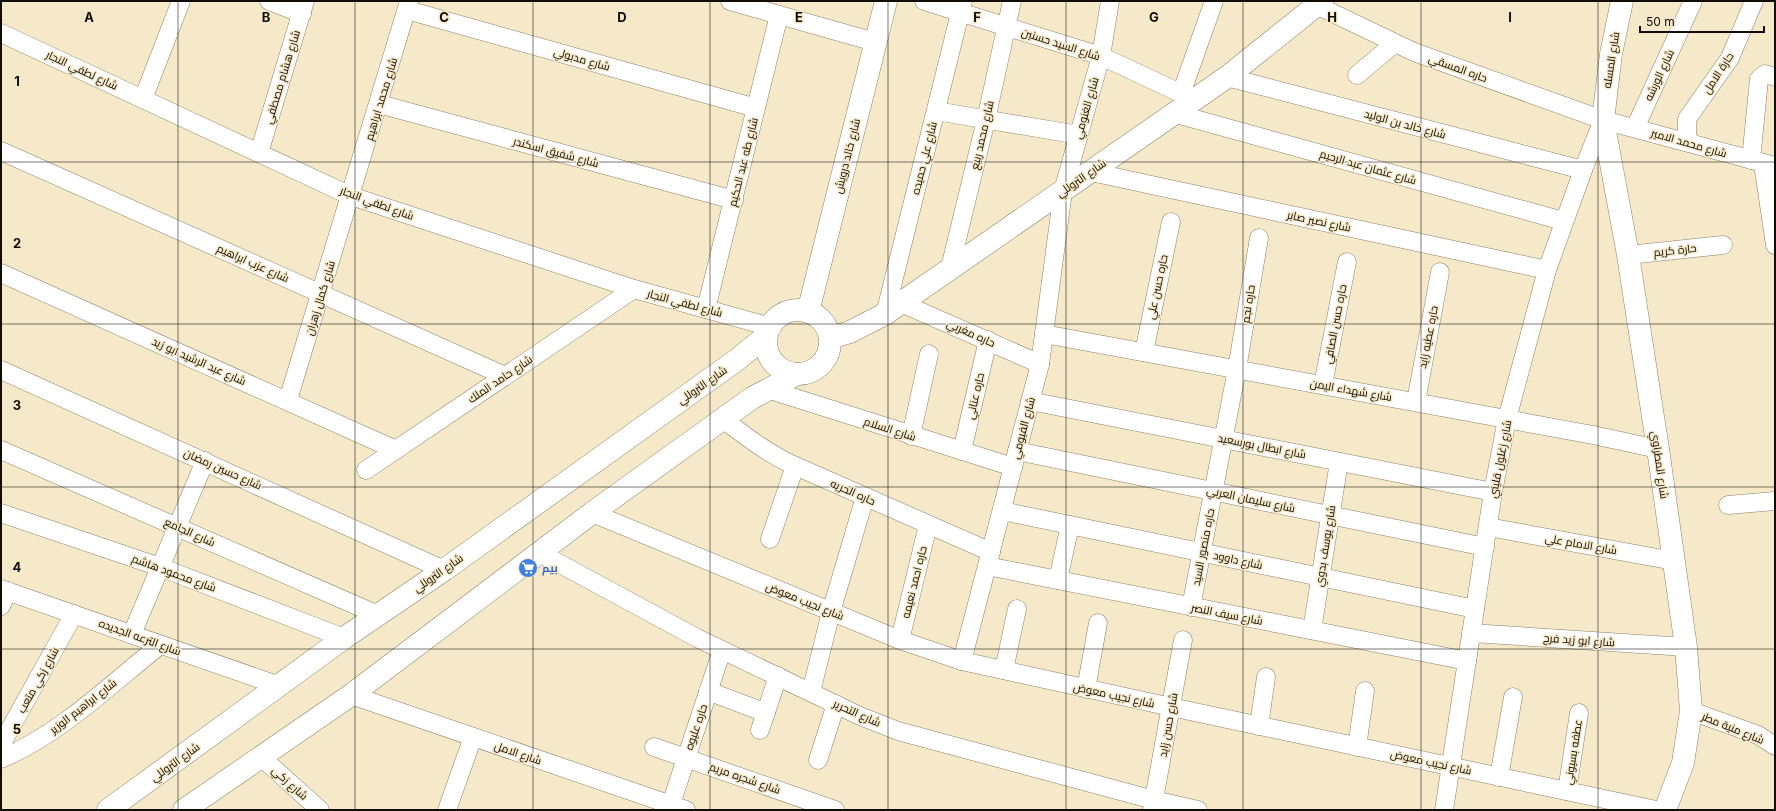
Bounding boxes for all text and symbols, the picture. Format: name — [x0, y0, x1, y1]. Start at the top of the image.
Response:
scale bar — [1640, 8, 1764, 34]
text: A — [84, 9, 94, 25]
text: B — [262, 9, 271, 25]
text: C — [439, 9, 449, 25]
text: D — [617, 9, 627, 25]
text: E — [795, 9, 803, 25]
text: F — [973, 9, 981, 25]
text: G — [1149, 9, 1159, 25]
text: H — [1327, 9, 1337, 25]
text: I — [1508, 9, 1512, 25]
text: 50 m — [1646, 14, 1675, 29]
street label: شارع السيد حسنين — [1020, 25, 1102, 64]
street label: شارع هشام مصطفي — [261, 28, 305, 126]
street label: شارع المسله — [1600, 31, 1623, 89]
street label: شارع مدبولي — [552, 44, 612, 76]
street label: شارع لطفي النجار — [42, 47, 120, 95]
street label: شارع الورشه — [1641, 47, 1678, 103]
street label: حارة الامل — [1699, 50, 1737, 96]
street label: حاره المسقي — [1426, 51, 1489, 87]
street label: شارع محمد ابراهيم — [362, 56, 401, 142]
text: 1 — [14, 73, 20, 89]
street label: شارع الغنومي — [1070, 75, 1103, 141]
street label: شارع محمد ربيع — [967, 99, 998, 171]
street label: شارع خالد بن الوليد — [1362, 106, 1447, 143]
street label: شارع طه عبد الحكيم — [725, 116, 762, 208]
street label: شارع خالد درويش — [831, 117, 864, 195]
street label: شارع علي حميده — [908, 120, 942, 196]
street label: شارع محمد الامير — [1648, 125, 1728, 161]
street label: شارع شفيق اسكندر — [510, 134, 600, 171]
street label: شارع عثمان عبد الرحيم — [1318, 147, 1418, 188]
street label: شارع التروللي — [1053, 156, 1110, 202]
street label: شارع لطفي النجار — [337, 183, 416, 225]
street label: شارع نصير صابر — [1285, 207, 1352, 236]
text: 2 — [13, 235, 21, 251]
street label: شارع عزب ابراهيم — [214, 241, 291, 286]
street label: حارة كريم — [1653, 241, 1697, 260]
street label: حاره حسن علي — [1143, 253, 1173, 321]
street label: شارع كمال زهران — [302, 259, 339, 337]
street label: حاره حسن الصافي — [1320, 283, 1352, 365]
street label: حاره نجم — [1238, 284, 1259, 324]
street label: شارع لطفي النجار — [644, 286, 724, 322]
street label: حاره عطيه زايد — [1415, 304, 1441, 370]
street label: حاره مغربي — [944, 316, 997, 352]
street label: شارع عبد الرشيد ابو زيد — [149, 334, 248, 389]
street label: شارع حامد الملك — [465, 352, 536, 407]
street label: شارع التروللي — [674, 363, 731, 409]
street label: حاره عناني — [963, 371, 989, 421]
street label: شارع شهداء اليمن — [1309, 376, 1393, 405]
street label: شارع الفيومي — [1008, 395, 1040, 461]
text: 3 — [13, 397, 21, 413]
street label: شارع السلام — [862, 414, 918, 445]
street label: شارع زغلول قليني — [1486, 419, 1516, 500]
street label: شارع المطراوي — [1646, 430, 1672, 500]
street label: شارع ابطال بورسعيد — [1216, 431, 1307, 462]
street label: شارع حسين رمضان — [181, 446, 264, 493]
street label: حاره الحريه — [828, 476, 878, 508]
street label: شارع سليمان العربي — [1205, 483, 1297, 517]
street label: شارع يوسف بدوي — [1312, 504, 1340, 588]
street label: حاره منصور السيد — [1189, 507, 1217, 587]
street label: شارع الجامع — [162, 515, 218, 550]
street label: شارع الامام علي — [1544, 531, 1618, 559]
street label: حاره احمد نعيمه — [898, 544, 930, 620]
street label: شارع داوود — [1212, 548, 1264, 573]
street label: شارع محمود هاشم — [130, 551, 218, 596]
street label: شارع التروللي — [410, 551, 467, 597]
supermarket icon: بيم — [517, 557, 539, 579]
text: 4 — [13, 559, 22, 575]
place label: بيم — [542, 561, 558, 576]
street label: شارع نجيب معوض — [764, 579, 846, 624]
street label: شارع سيف النصر — [1189, 600, 1264, 629]
street label: شارع الترعه الجديده — [97, 616, 183, 659]
street label: شارع ابو زيد فرج — [1543, 631, 1615, 650]
street label: شارع زكي متعب — [14, 645, 64, 716]
street label: شارع ابراهيم الوزير — [46, 675, 120, 738]
street label: شارع نجيب معوض — [1072, 680, 1156, 711]
street label: شارع حسن زايد — [1155, 692, 1182, 759]
street label: شارع التحرير — [830, 696, 883, 731]
street label: حاره عليوه — [682, 702, 710, 752]
street label: شارع منية مطر — [1698, 709, 1766, 748]
street label: عطفه بسيوني — [1561, 718, 1587, 786]
text: 5 — [13, 721, 21, 737]
street label: شارع الامل — [492, 738, 544, 769]
street label: شارع التروللي — [148, 739, 204, 786]
street label: شارع نجيب معوض — [1389, 747, 1473, 778]
street label: شارع شجره مريم — [707, 759, 782, 798]
street label: شارع زكي — [268, 763, 311, 804]

